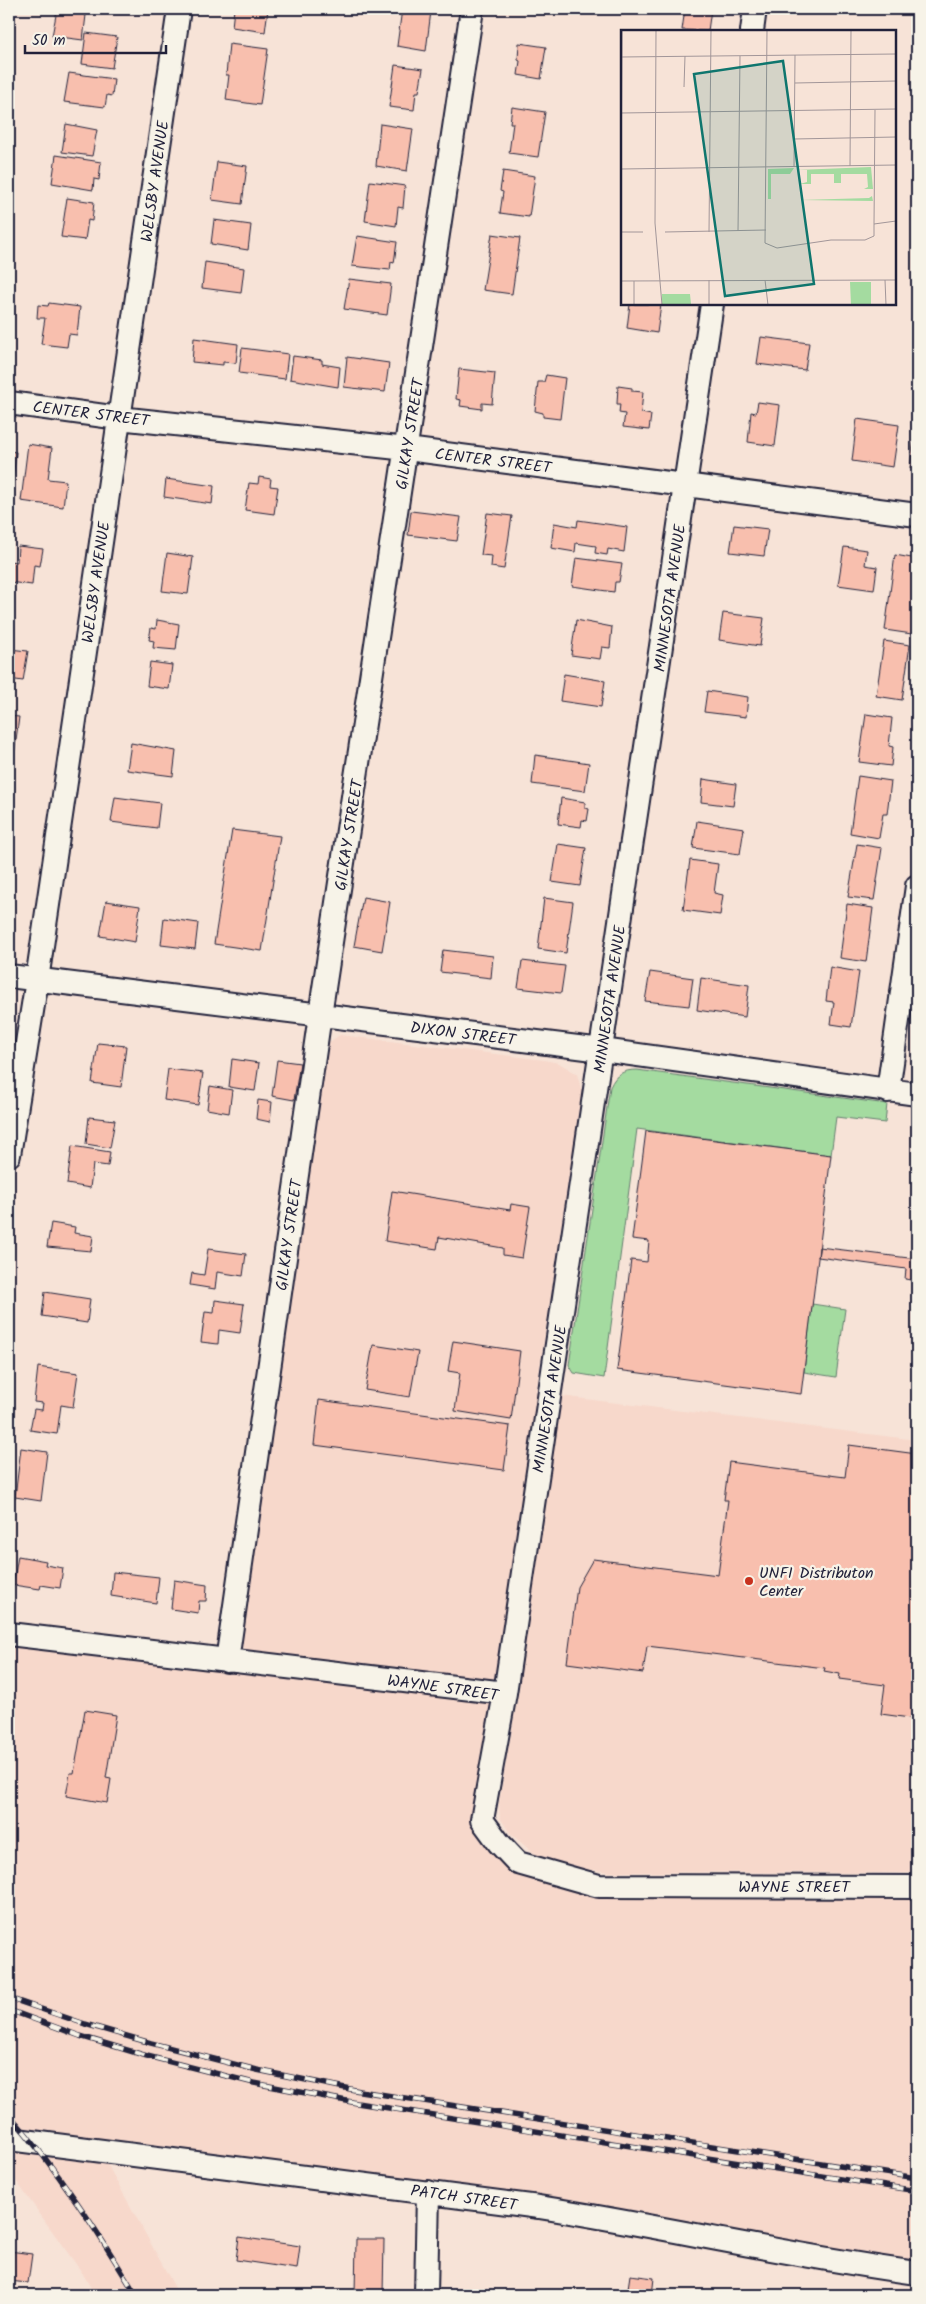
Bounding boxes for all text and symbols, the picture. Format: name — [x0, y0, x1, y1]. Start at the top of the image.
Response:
scale bar — [25, 22, 166, 54]
text: 50 m — [32, 29, 66, 53]
inset map — [621, 30, 896, 305]
street label: WELSBY AVENUE — [135, 118, 176, 243]
street label: GILKAY STREET — [389, 376, 432, 491]
street label: CENTER STREET — [31, 395, 152, 434]
street label: CENTER STREET — [433, 442, 554, 481]
street label: WELSBY AVENUE — [76, 519, 117, 644]
street label: MINNESOTA AVENUE — [648, 522, 693, 674]
street label: GILKAY STREET — [328, 777, 371, 892]
street label: MINNESOTA AVENUE — [588, 923, 633, 1075]
street label: DIXON STREET — [409, 1016, 518, 1054]
street label: GILKAY STREET — [269, 1177, 310, 1292]
street label: MINNESOTA AVENUE — [526, 1323, 575, 1475]
place label: UNFI Distributon Center — [759, 1561, 873, 1604]
marker: UNFI Distributon Center — [743, 1575, 755, 1587]
street label: WAYNE STREET — [386, 1668, 501, 1709]
street label: WAYNE STREET — [738, 1875, 851, 1900]
street label: PATCH STREET — [409, 2179, 520, 2219]

